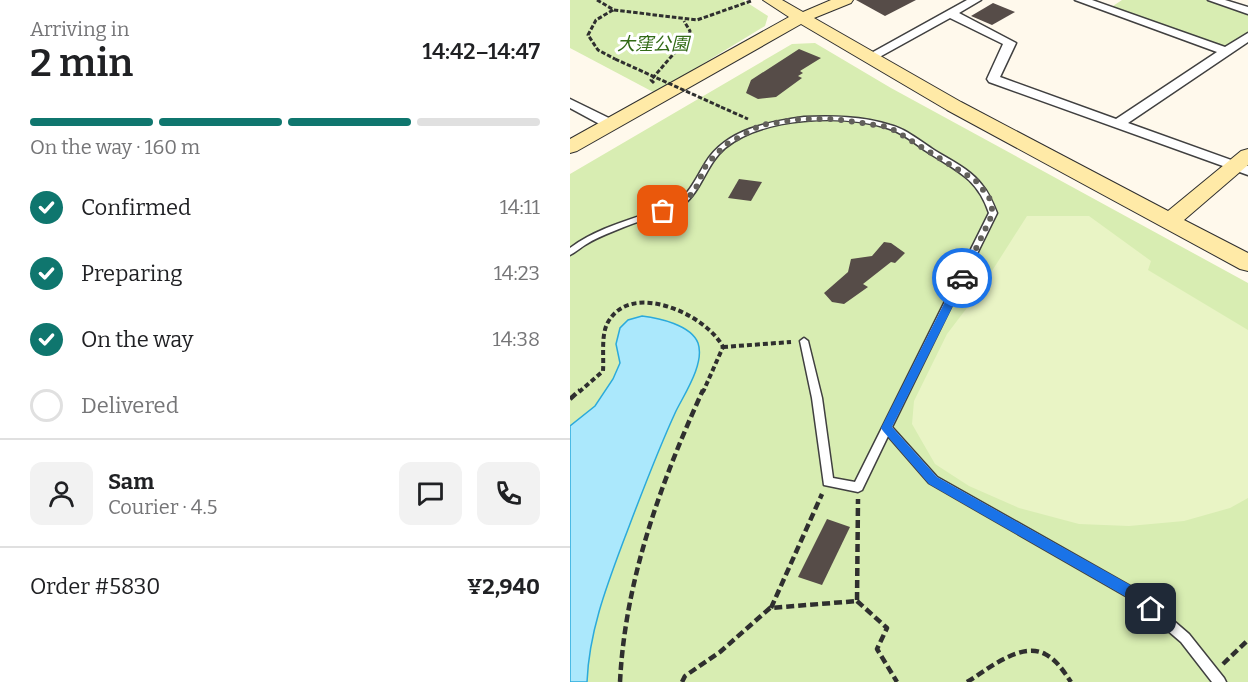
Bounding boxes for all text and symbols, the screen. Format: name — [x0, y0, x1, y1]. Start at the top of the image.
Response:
text: Arriving in — [30, 17, 129, 41]
park label: 大窪公園 — [617, 33, 692, 55]
text: 14:42–14:47 — [423, 38, 540, 65]
text: 2 min — [30, 40, 133, 86]
text: On the way · 160 m — [30, 135, 200, 159]
pin — [637, 185, 688, 236]
icon: check — [30, 191, 63, 224]
text: Confirmed — [81, 194, 191, 221]
icon: bag — [646, 194, 679, 227]
text: 14:11 — [500, 195, 540, 219]
courier — [932, 248, 992, 308]
icon: check — [30, 257, 63, 290]
text: Preparing — [81, 260, 183, 287]
text: 14:23 — [494, 261, 540, 285]
icon: car — [946, 262, 979, 295]
icon: check — [30, 323, 63, 356]
text: On the way — [81, 326, 193, 353]
text: 14:38 — [493, 327, 540, 351]
text: Delivered — [81, 392, 179, 419]
button: person — [30, 462, 93, 525]
button: chat — [399, 462, 462, 525]
button: phone — [477, 462, 540, 525]
text: Sam — [108, 468, 154, 495]
text: Courier · 4.5 — [108, 495, 217, 519]
text: Order #5830 — [30, 573, 160, 600]
text: ¥2,940 — [467, 573, 540, 600]
pin — [1125, 583, 1176, 634]
icon: home — [1134, 592, 1167, 625]

